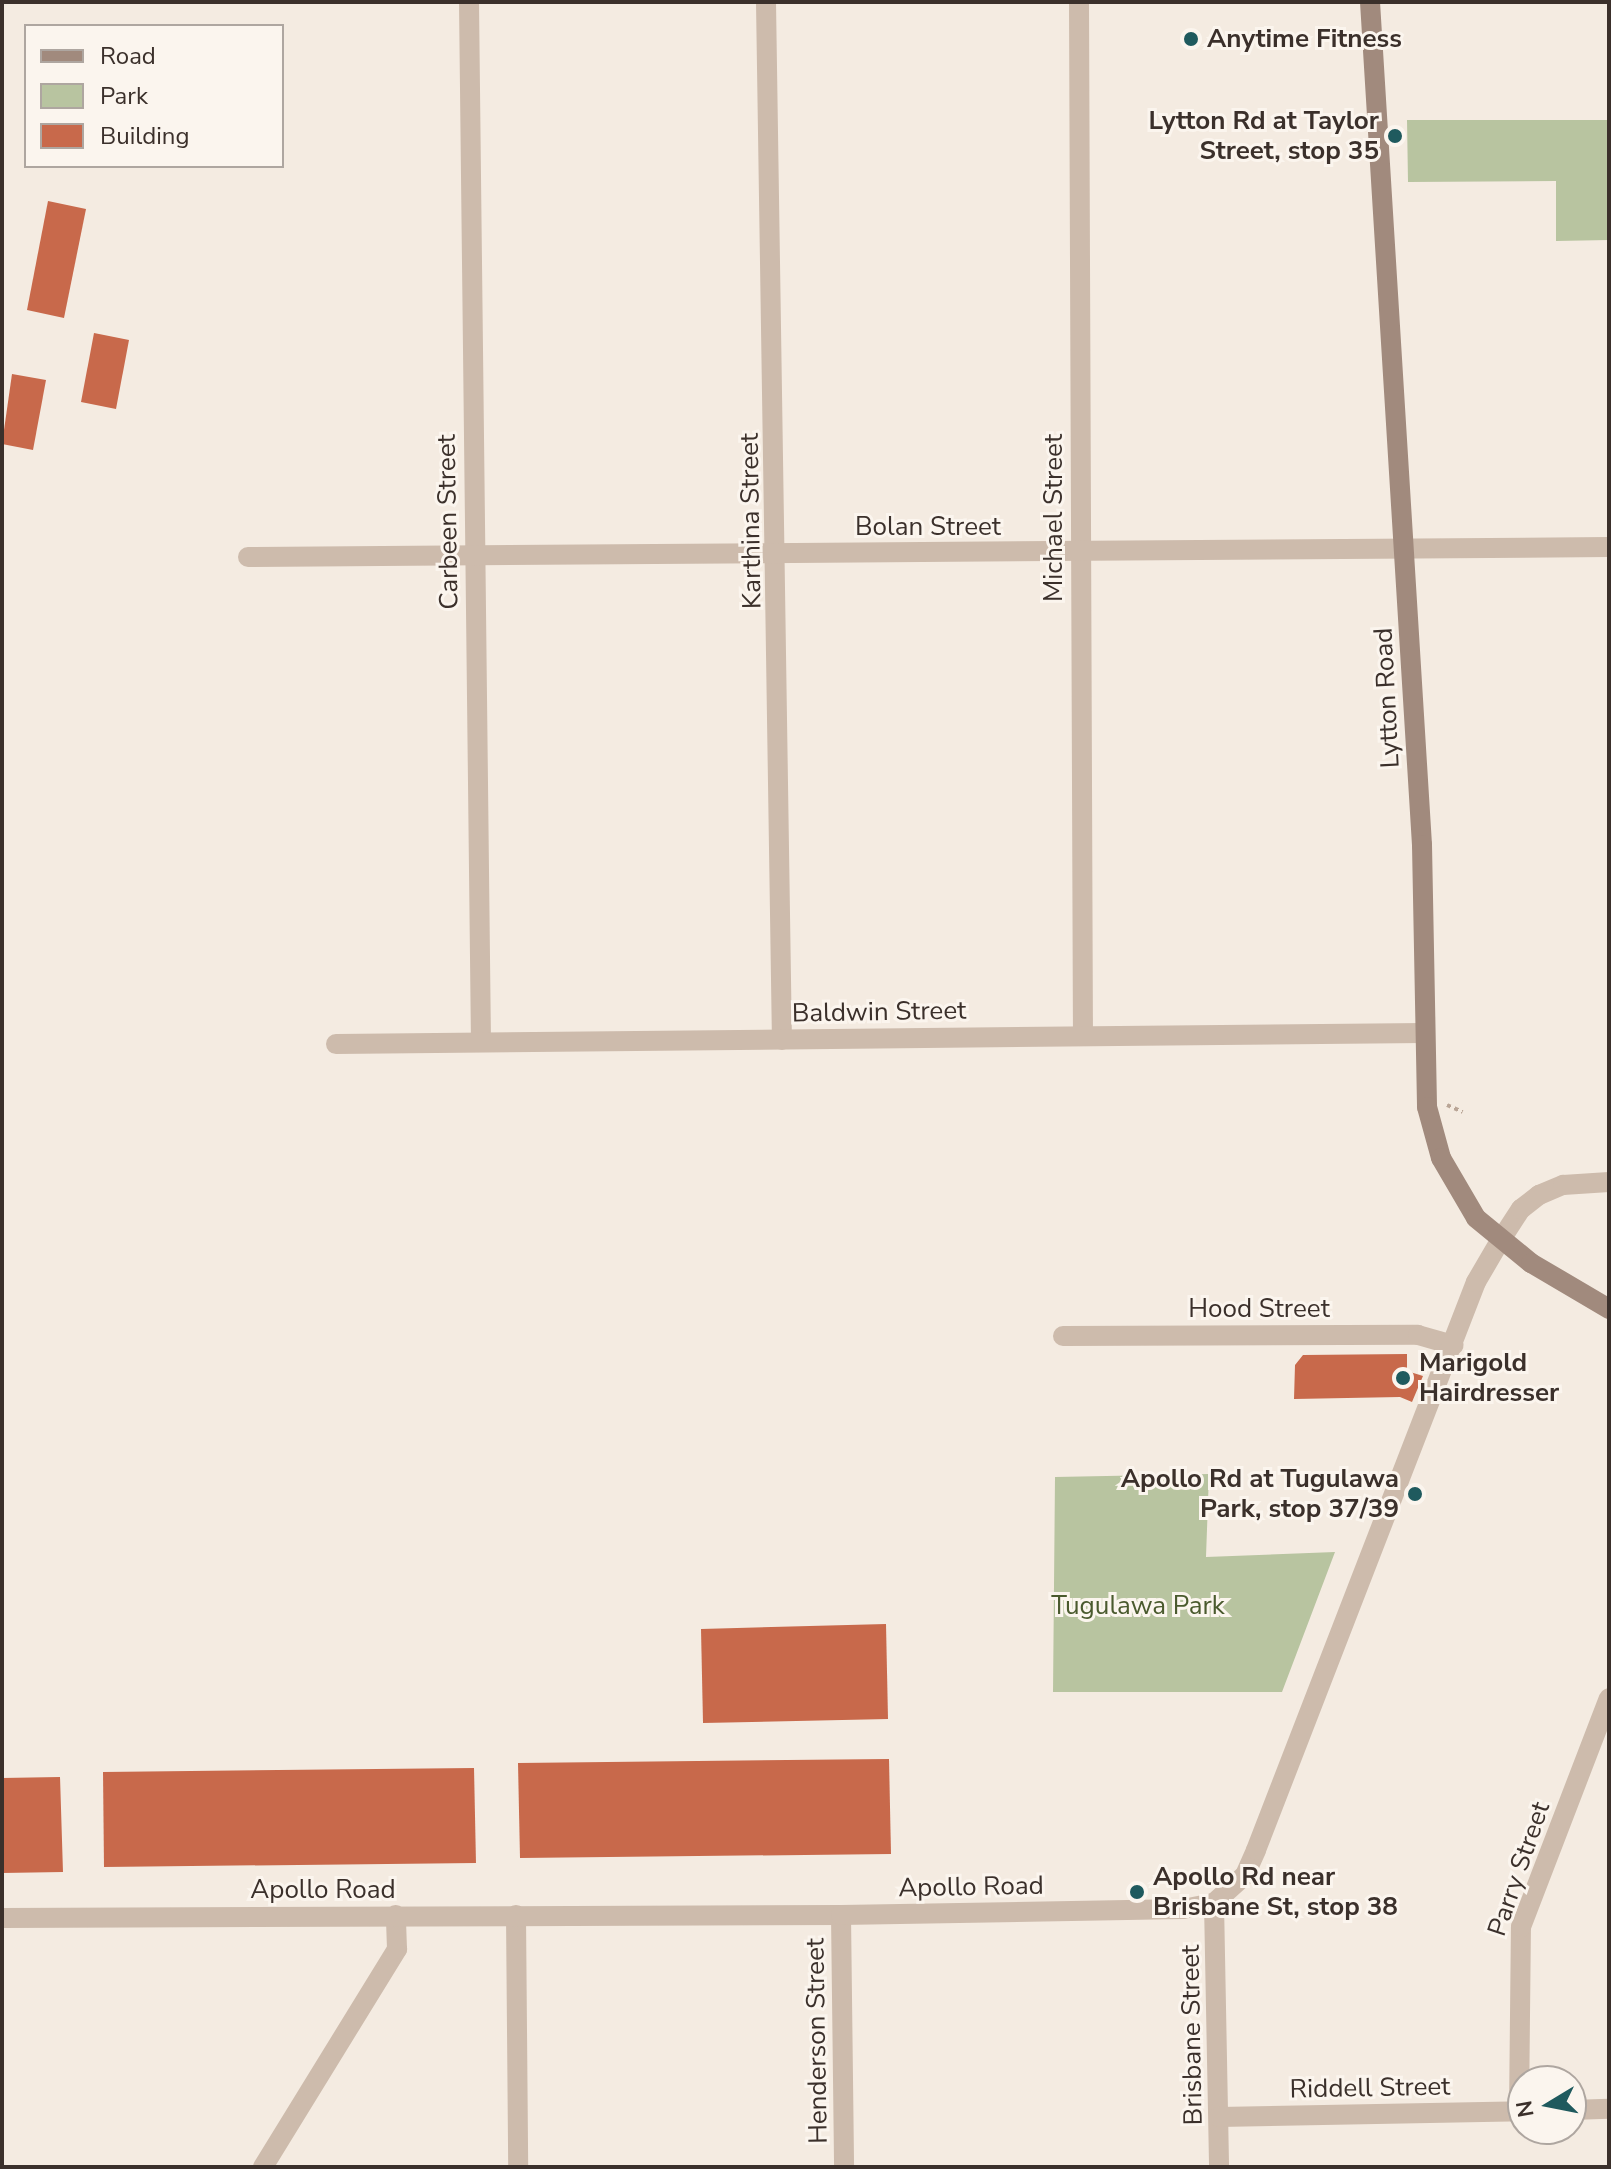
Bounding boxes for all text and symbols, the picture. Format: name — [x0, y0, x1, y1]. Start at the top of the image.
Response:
place label: Anytime Fitness — [1207, 23, 1402, 55]
legend — [24, 24, 284, 168]
marker: Anytime Fitness — [1182, 30, 1200, 48]
text: Road — [100, 40, 156, 72]
text: Park — [100, 80, 148, 112]
place label: Lytton Rd at Taylor Street, stop 35 — [1149, 105, 1379, 166]
text: Building — [100, 120, 190, 152]
marker: Lytton Rd at Taylor Street, stop 35 — [1386, 127, 1404, 145]
street label: Karthina Street — [734, 433, 768, 609]
street label: Carbeen Street — [431, 434, 465, 610]
street label: Michael Street — [1038, 434, 1070, 602]
street label: Bolan Street — [855, 511, 1001, 543]
street label: Lytton Road — [1368, 627, 1406, 769]
street label: Baldwin Street — [792, 995, 966, 1029]
street label: Hood Street — [1188, 1293, 1330, 1325]
place label: Marigold Hairdresser — [1419, 1347, 1559, 1408]
marker: Marigold Hairdresser — [1394, 1369, 1412, 1387]
place label: Apollo Rd at Tugulawa Park, stop 37/39 — [1121, 1463, 1399, 1524]
marker: Apollo Rd at Tugulawa Park, stop 37/39 — [1406, 1485, 1424, 1503]
park label: Tugulawa Park — [1051, 1590, 1225, 1622]
street label: Parry Street — [1481, 1798, 1557, 1940]
place label: Apollo Rd near Brisbane St, stop 38 — [1153, 1861, 1398, 1922]
street label: Apollo Road — [898, 1870, 1044, 1904]
street label: Apollo Road — [250, 1874, 396, 1906]
marker: Apollo Rd near Brisbane St, stop 38 — [1128, 1883, 1146, 1901]
street label: Henderson Street — [800, 1938, 834, 2144]
street label: Brisbane Street — [1175, 1944, 1209, 2126]
north arrow — [1507, 2065, 1587, 2145]
street label: Riddell Street — [1289, 2071, 1451, 2105]
text: N — [1509, 2098, 1542, 2120]

